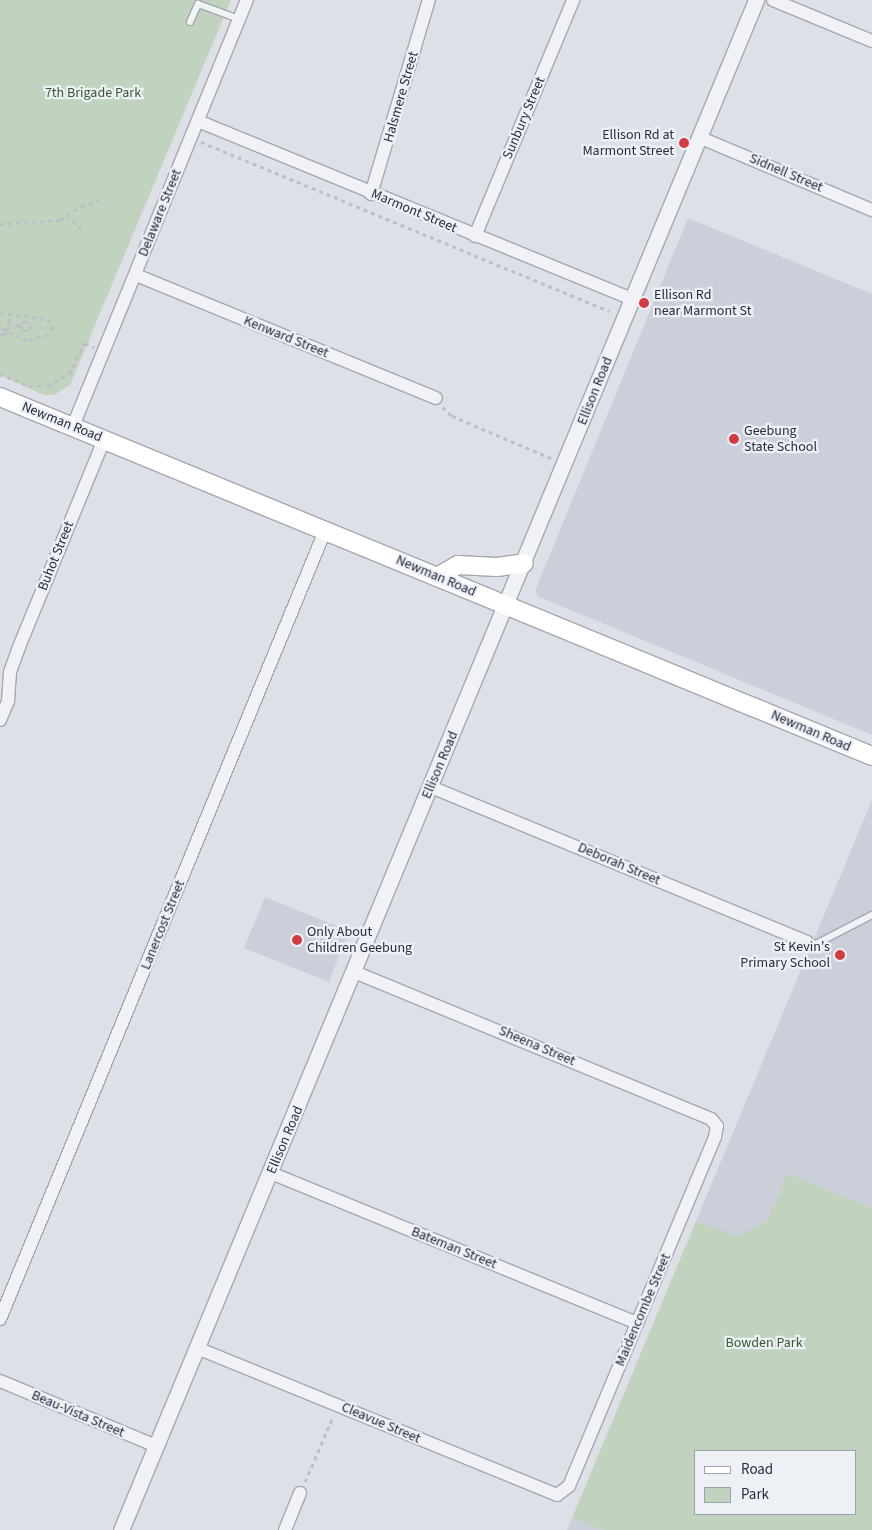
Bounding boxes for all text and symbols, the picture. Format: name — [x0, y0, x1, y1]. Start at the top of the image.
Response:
street label: Halsmere Street — [380, 50, 422, 144]
street label: Sunbury Street — [499, 74, 549, 162]
park label: 7th Brigade Park — [45, 85, 141, 101]
place label: Ellison Rd at Marmont Street — [582, 127, 674, 160]
marker: Ellison Rd at Marmont Street — [678, 137, 690, 149]
street label: Sidnell Street — [747, 150, 825, 196]
street label: Delaware Street — [135, 167, 185, 259]
street label: Marmont Street — [369, 185, 459, 237]
place label: Ellison Rd near Marmont St — [654, 287, 751, 320]
marker: Ellison Rd near Marmont St — [638, 297, 650, 309]
street label: Kenward Street — [241, 312, 331, 362]
street label: Ellison Road — [574, 355, 616, 427]
street label: Newman Road — [19, 398, 105, 446]
place label: Geebung State School — [744, 423, 817, 456]
marker: Geebung State School — [728, 433, 740, 445]
street label: Buhot Street — [34, 519, 78, 593]
street label: Newman Road — [393, 552, 479, 600]
street label: Newman Road — [768, 707, 854, 755]
street label: Ellison Road — [418, 729, 462, 801]
street label: Deborah Street — [575, 839, 663, 889]
street label: Lanercost Street — [137, 878, 189, 972]
place label: Only About Children Geebung — [307, 924, 412, 956]
marker: Only About Children Geebung — [291, 934, 303, 946]
place label: St Kevin's Primary School — [740, 939, 830, 972]
marker: St Kevin's Primary School — [834, 949, 846, 961]
street label: Sheena Street — [496, 1022, 578, 1070]
street label: Ellison Road — [263, 1104, 307, 1176]
street label: Bateman Street — [409, 1223, 499, 1273]
street label: Maidencombe Street — [612, 1251, 674, 1369]
park label: Bowden Park — [725, 1335, 803, 1351]
street label: Beau-Vista Street — [29, 1387, 127, 1441]
street label: Cleavue Street — [339, 1399, 423, 1447]
legend — [694, 1450, 857, 1515]
text: Road — [741, 1459, 773, 1480]
text: Park — [741, 1484, 769, 1505]

